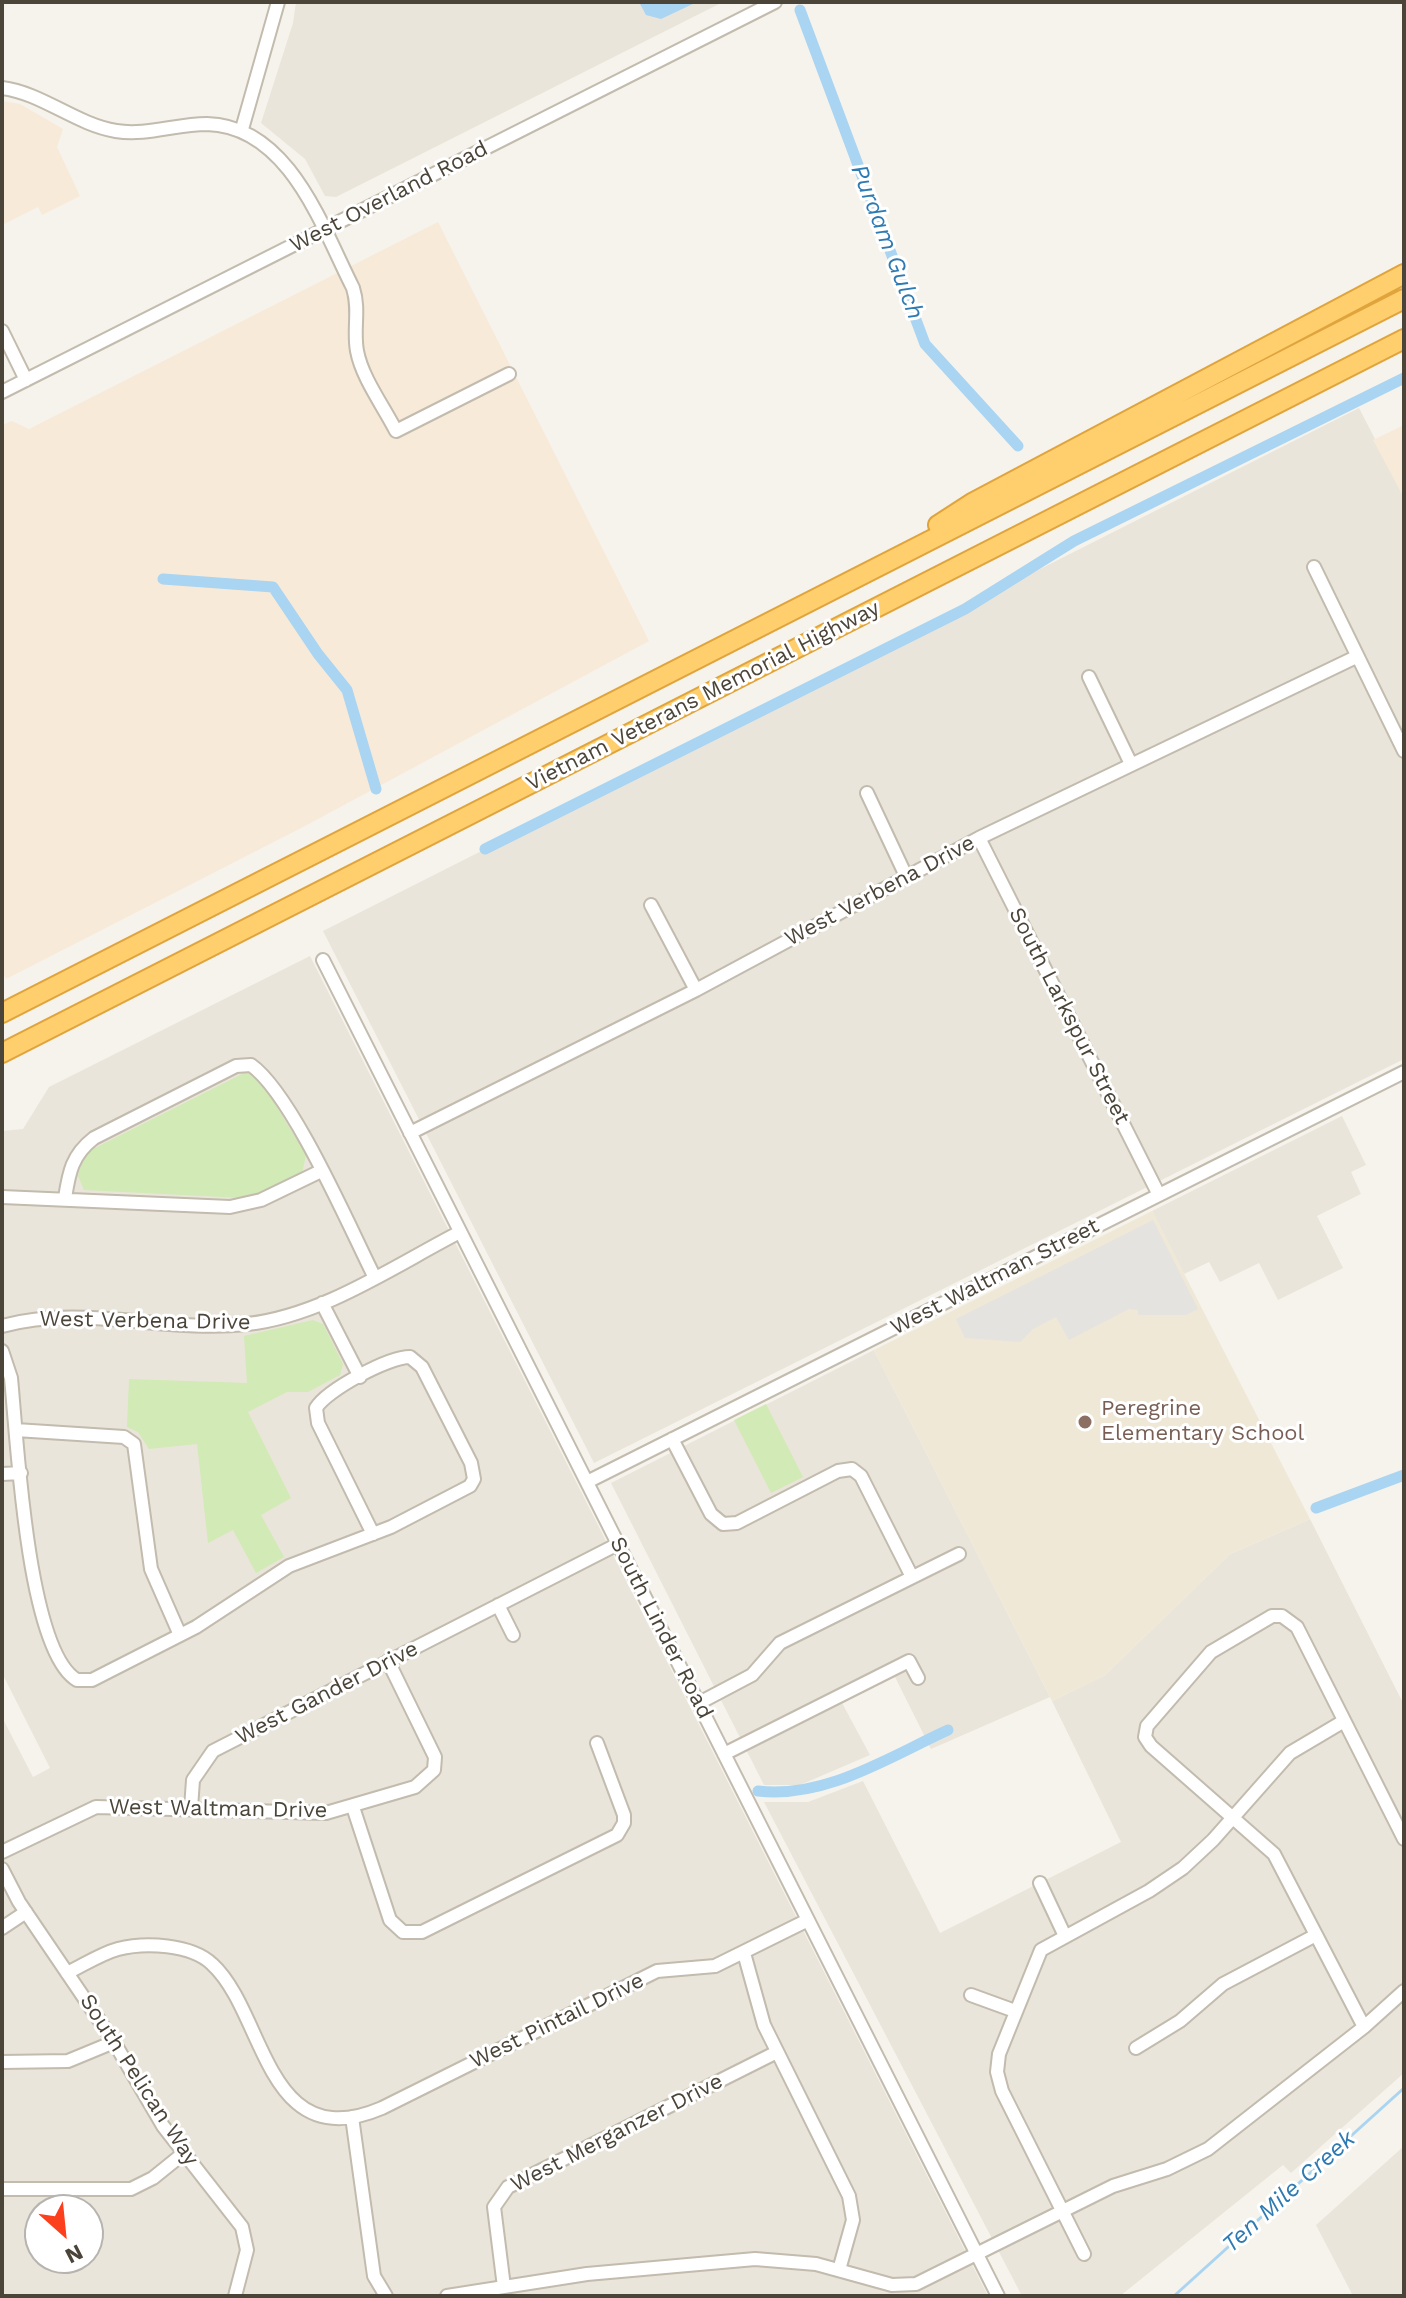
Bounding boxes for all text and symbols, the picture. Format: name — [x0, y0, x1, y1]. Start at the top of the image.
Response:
street label: West Overland Road — [286, 136, 492, 258]
water label: Purdam Gulch — [844, 160, 930, 324]
street label: Vietnam Veterans Memorial Highway — [522, 595, 884, 797]
street label: West Verbena Drive — [781, 830, 979, 952]
street label: South Larkspur Street — [1003, 903, 1135, 1129]
street label: West Waltman Street — [886, 1213, 1104, 1341]
street label: West Verbena Drive — [39, 1306, 251, 1336]
place label: Peregrine Elementary School — [1101, 1396, 1304, 1448]
marker: Peregrine Elementary School — [1076, 1413, 1094, 1431]
street label: South Linder Road — [604, 1533, 718, 1723]
street label: West Gander Drive — [231, 1636, 423, 1750]
street label: West Waltman Drive — [108, 1794, 328, 1824]
street label: West Pintail Drive — [466, 1967, 648, 2075]
street label: South Pelican Way — [74, 1989, 204, 2171]
street label: West Merganzer Drive — [507, 2068, 727, 2198]
water label: Ten Mile Creek — [1217, 2125, 1361, 2259]
north arrow — [24, 2194, 104, 2274]
text: N — [61, 2239, 87, 2269]

